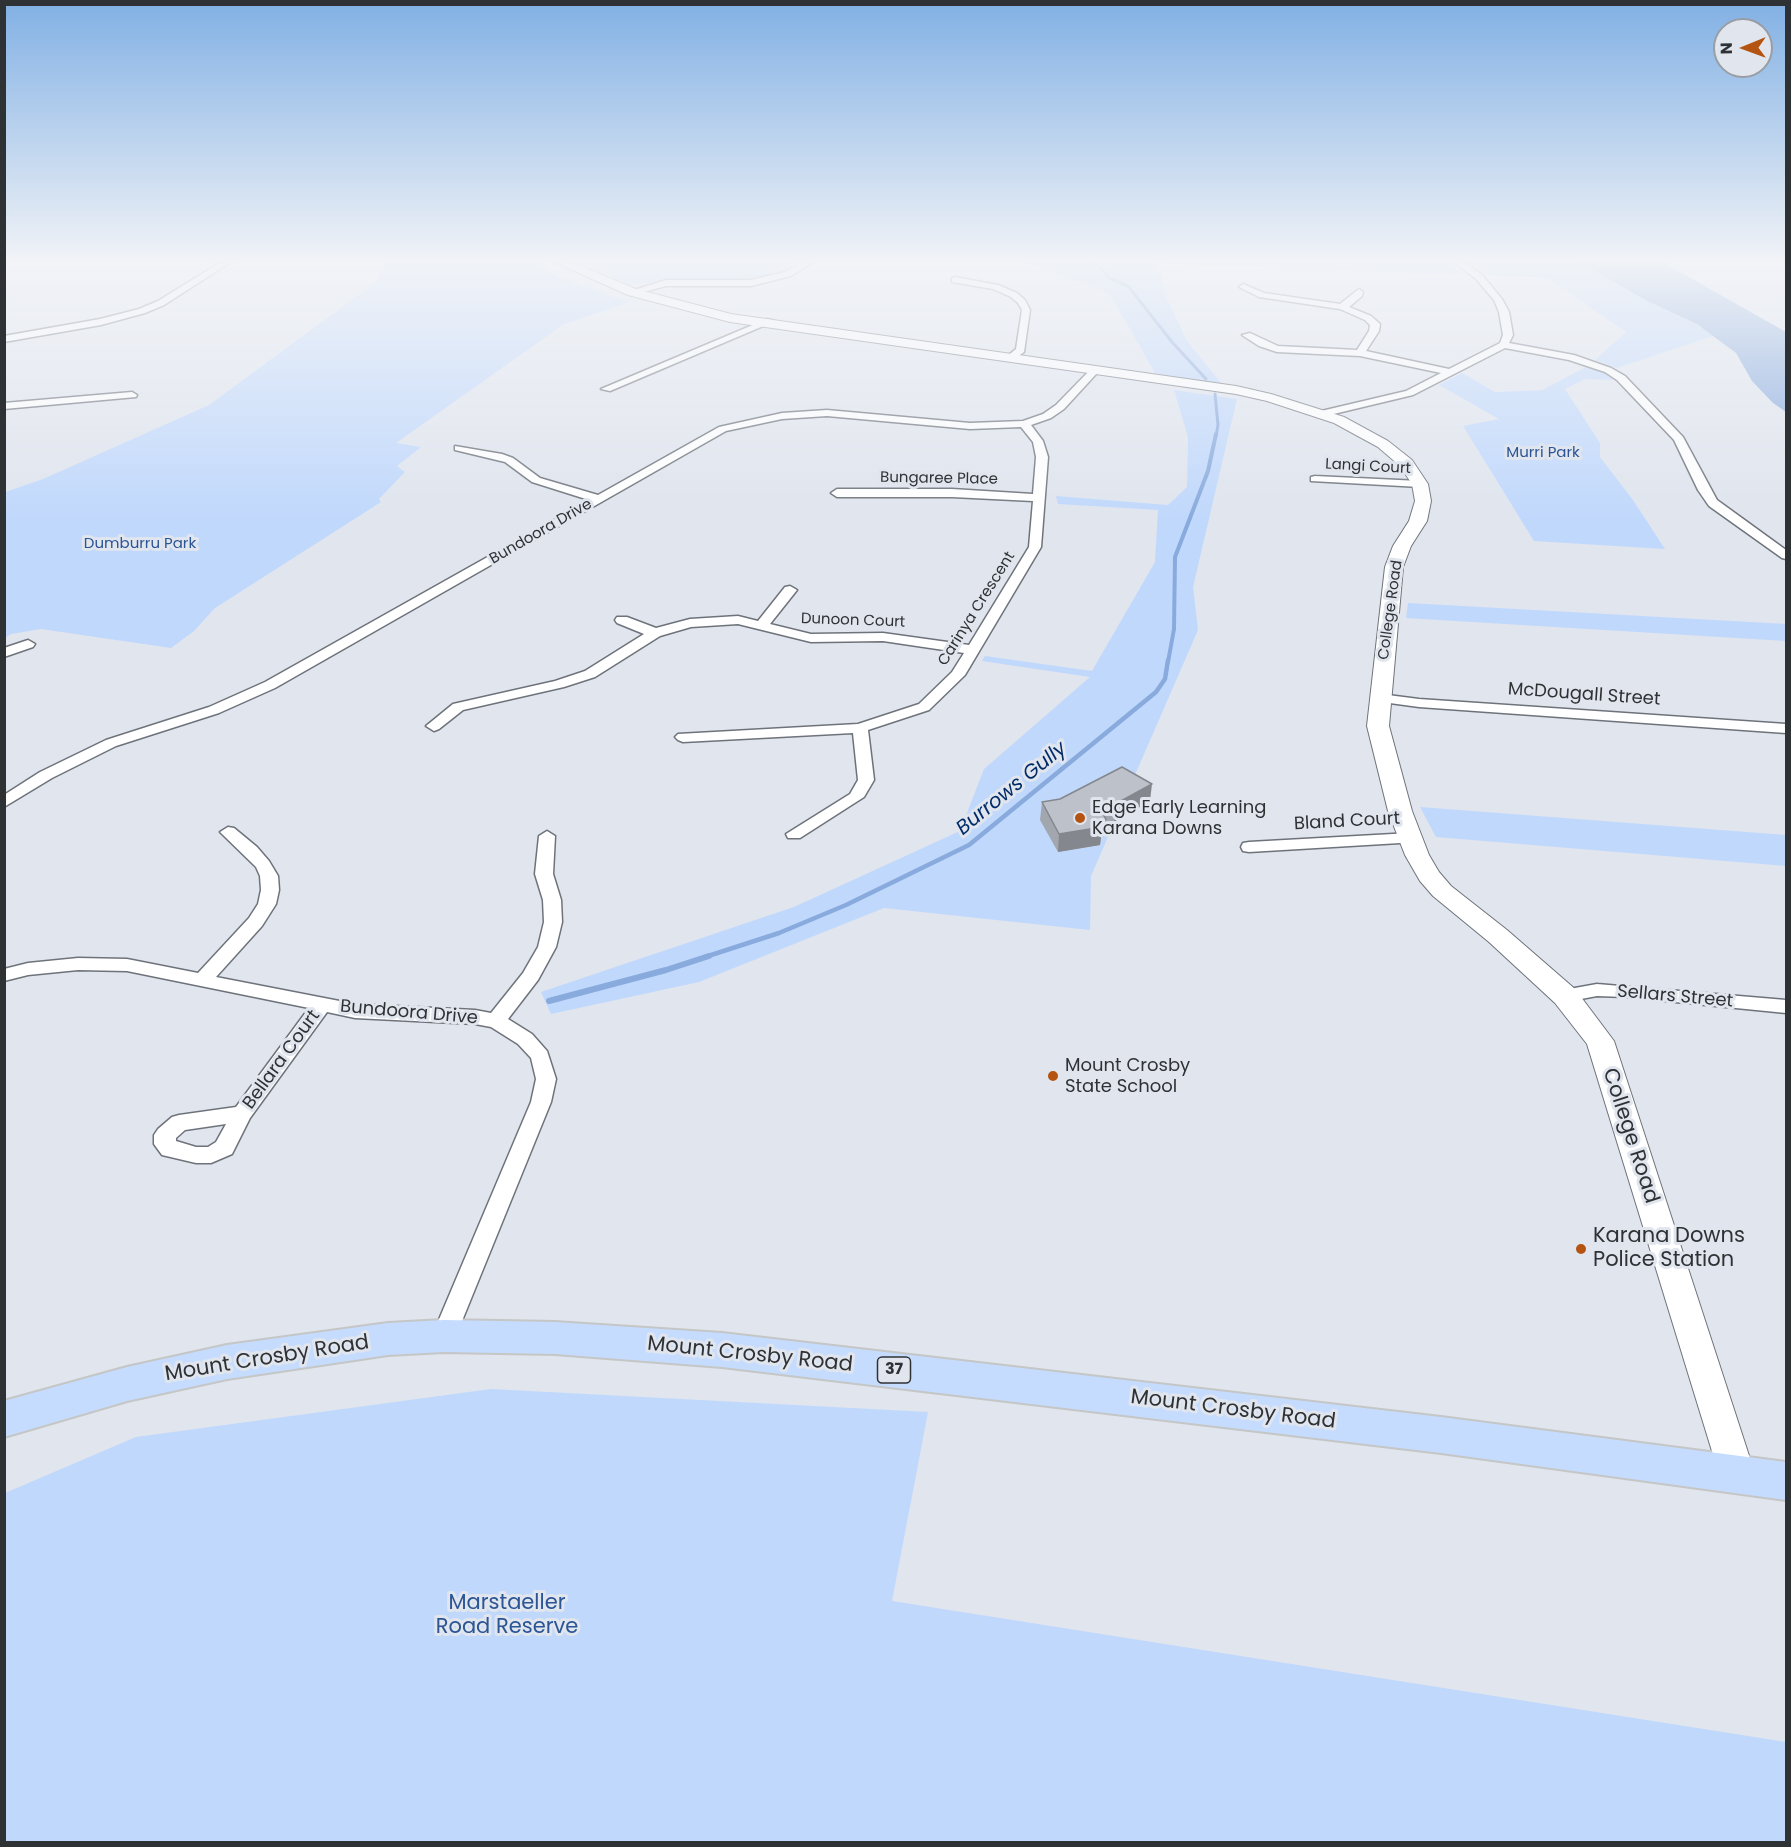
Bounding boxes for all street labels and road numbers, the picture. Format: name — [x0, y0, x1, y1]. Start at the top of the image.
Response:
street label: Langi Court — [1325, 456, 1411, 478]
street label: Bungaree Place — [880, 469, 998, 489]
street label: Bundoora Drive — [487, 495, 595, 569]
street label: Carinya Crescent — [935, 549, 1019, 669]
street label: College Road — [1375, 559, 1407, 661]
street label: Dunoon Court — [800, 610, 906, 632]
street label: McDougall Street — [1507, 679, 1661, 711]
street label: Bland Court — [1293, 808, 1401, 836]
street label: Sellars Street — [1616, 981, 1734, 1013]
street label: Bundoora Drive — [339, 996, 479, 1030]
street label: Bellara Court — [239, 1006, 325, 1114]
street label: College Road — [1596, 1065, 1664, 1207]
street label: Mount Crosby Road — [163, 1330, 371, 1388]
street label: Mount Crosby Road — [646, 1332, 854, 1378]
road number: 37 — [878, 1357, 910, 1383]
street label: Mount Crosby Road — [1129, 1385, 1337, 1435]

